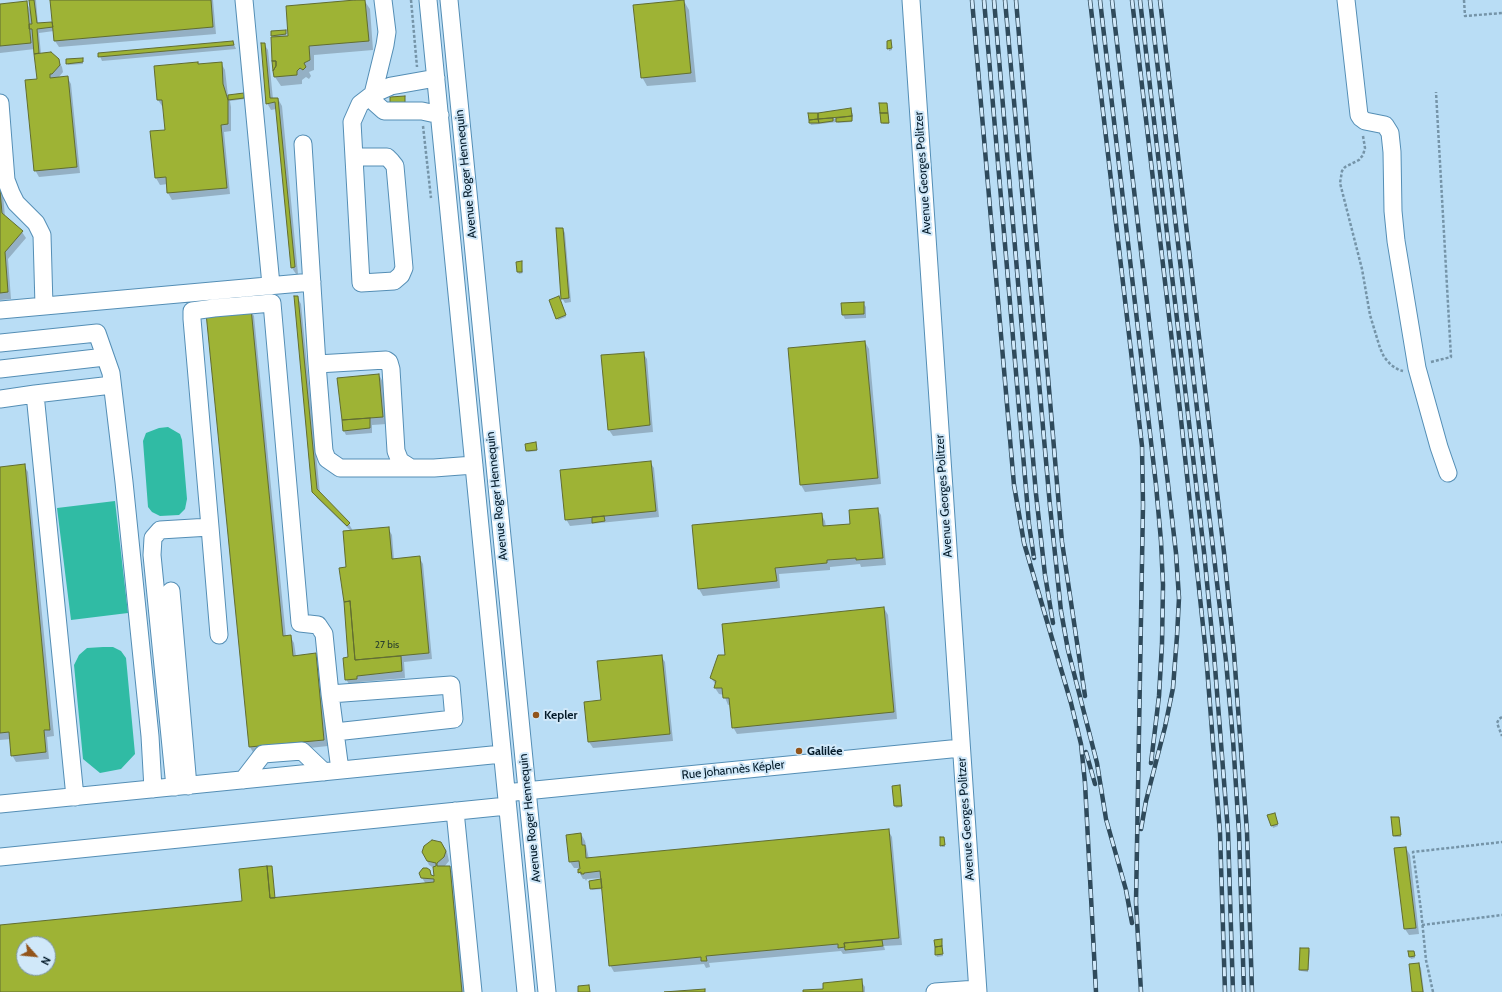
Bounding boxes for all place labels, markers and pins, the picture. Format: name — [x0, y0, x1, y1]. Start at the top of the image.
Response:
place label: Kepler — [544, 708, 577, 722]
marker: Kepler — [531, 710, 541, 720]
place label: Galilée — [807, 744, 842, 758]
marker: Galilée — [794, 746, 804, 756]

